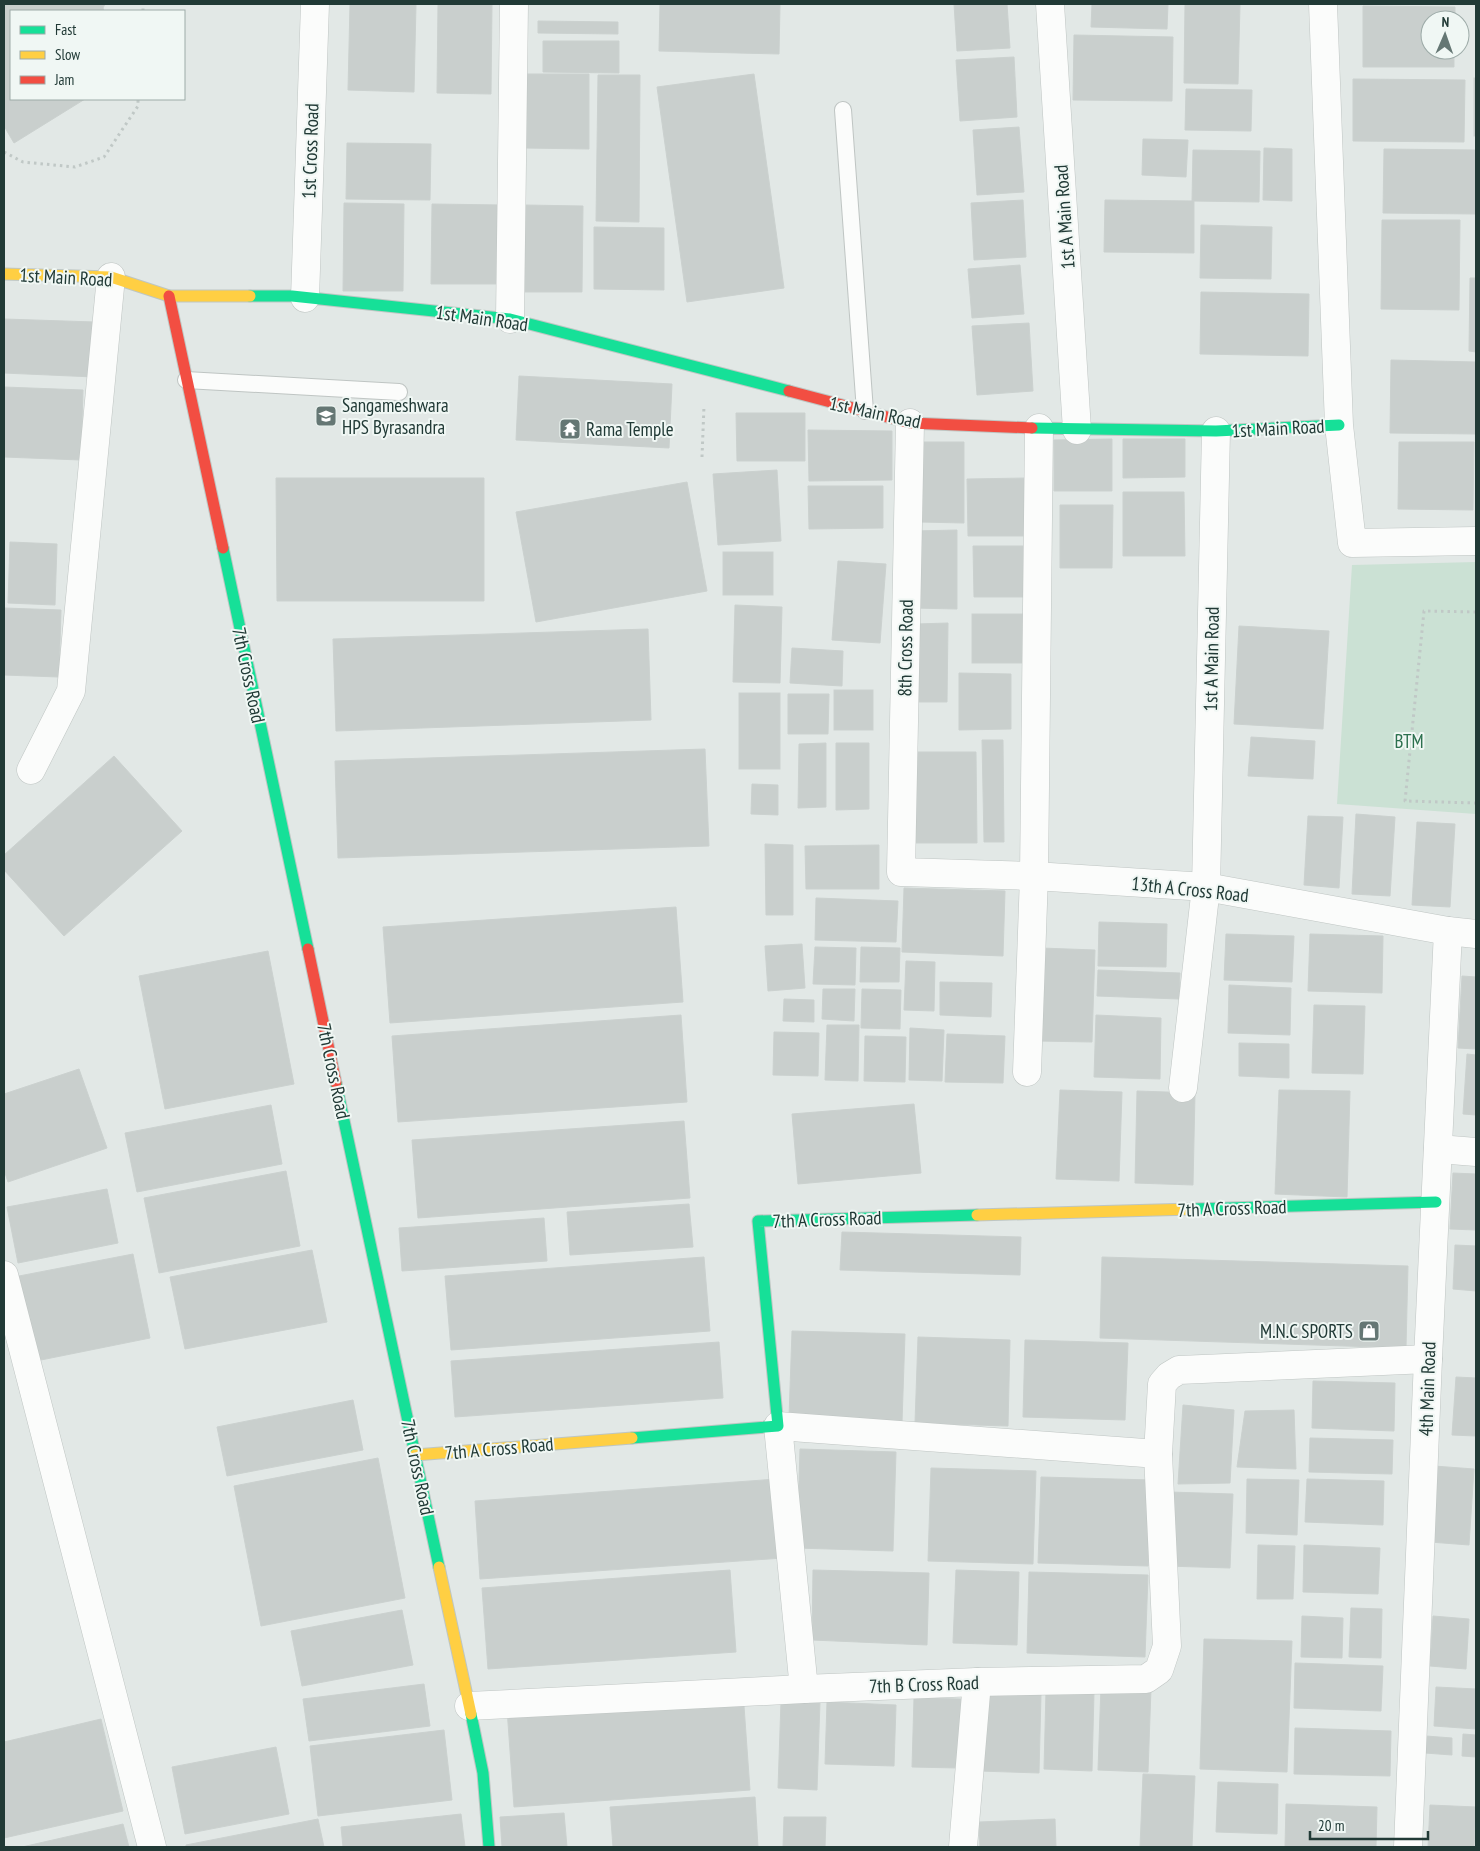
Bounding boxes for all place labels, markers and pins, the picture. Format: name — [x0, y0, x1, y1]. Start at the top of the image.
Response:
place label: Sangameshwara HPS Byrasandra — [342, 393, 449, 439]
school or university icon: Sangameshwara HPS Byrasandra — [314, 404, 338, 428]
temple icon: Rama Temple — [558, 417, 582, 441]
place label: Rama Temple — [586, 417, 674, 441]
place label: M.N.C SPORTS — [1260, 1319, 1353, 1343]
shop icon: M.N.C SPORTS — [1357, 1319, 1381, 1343]

